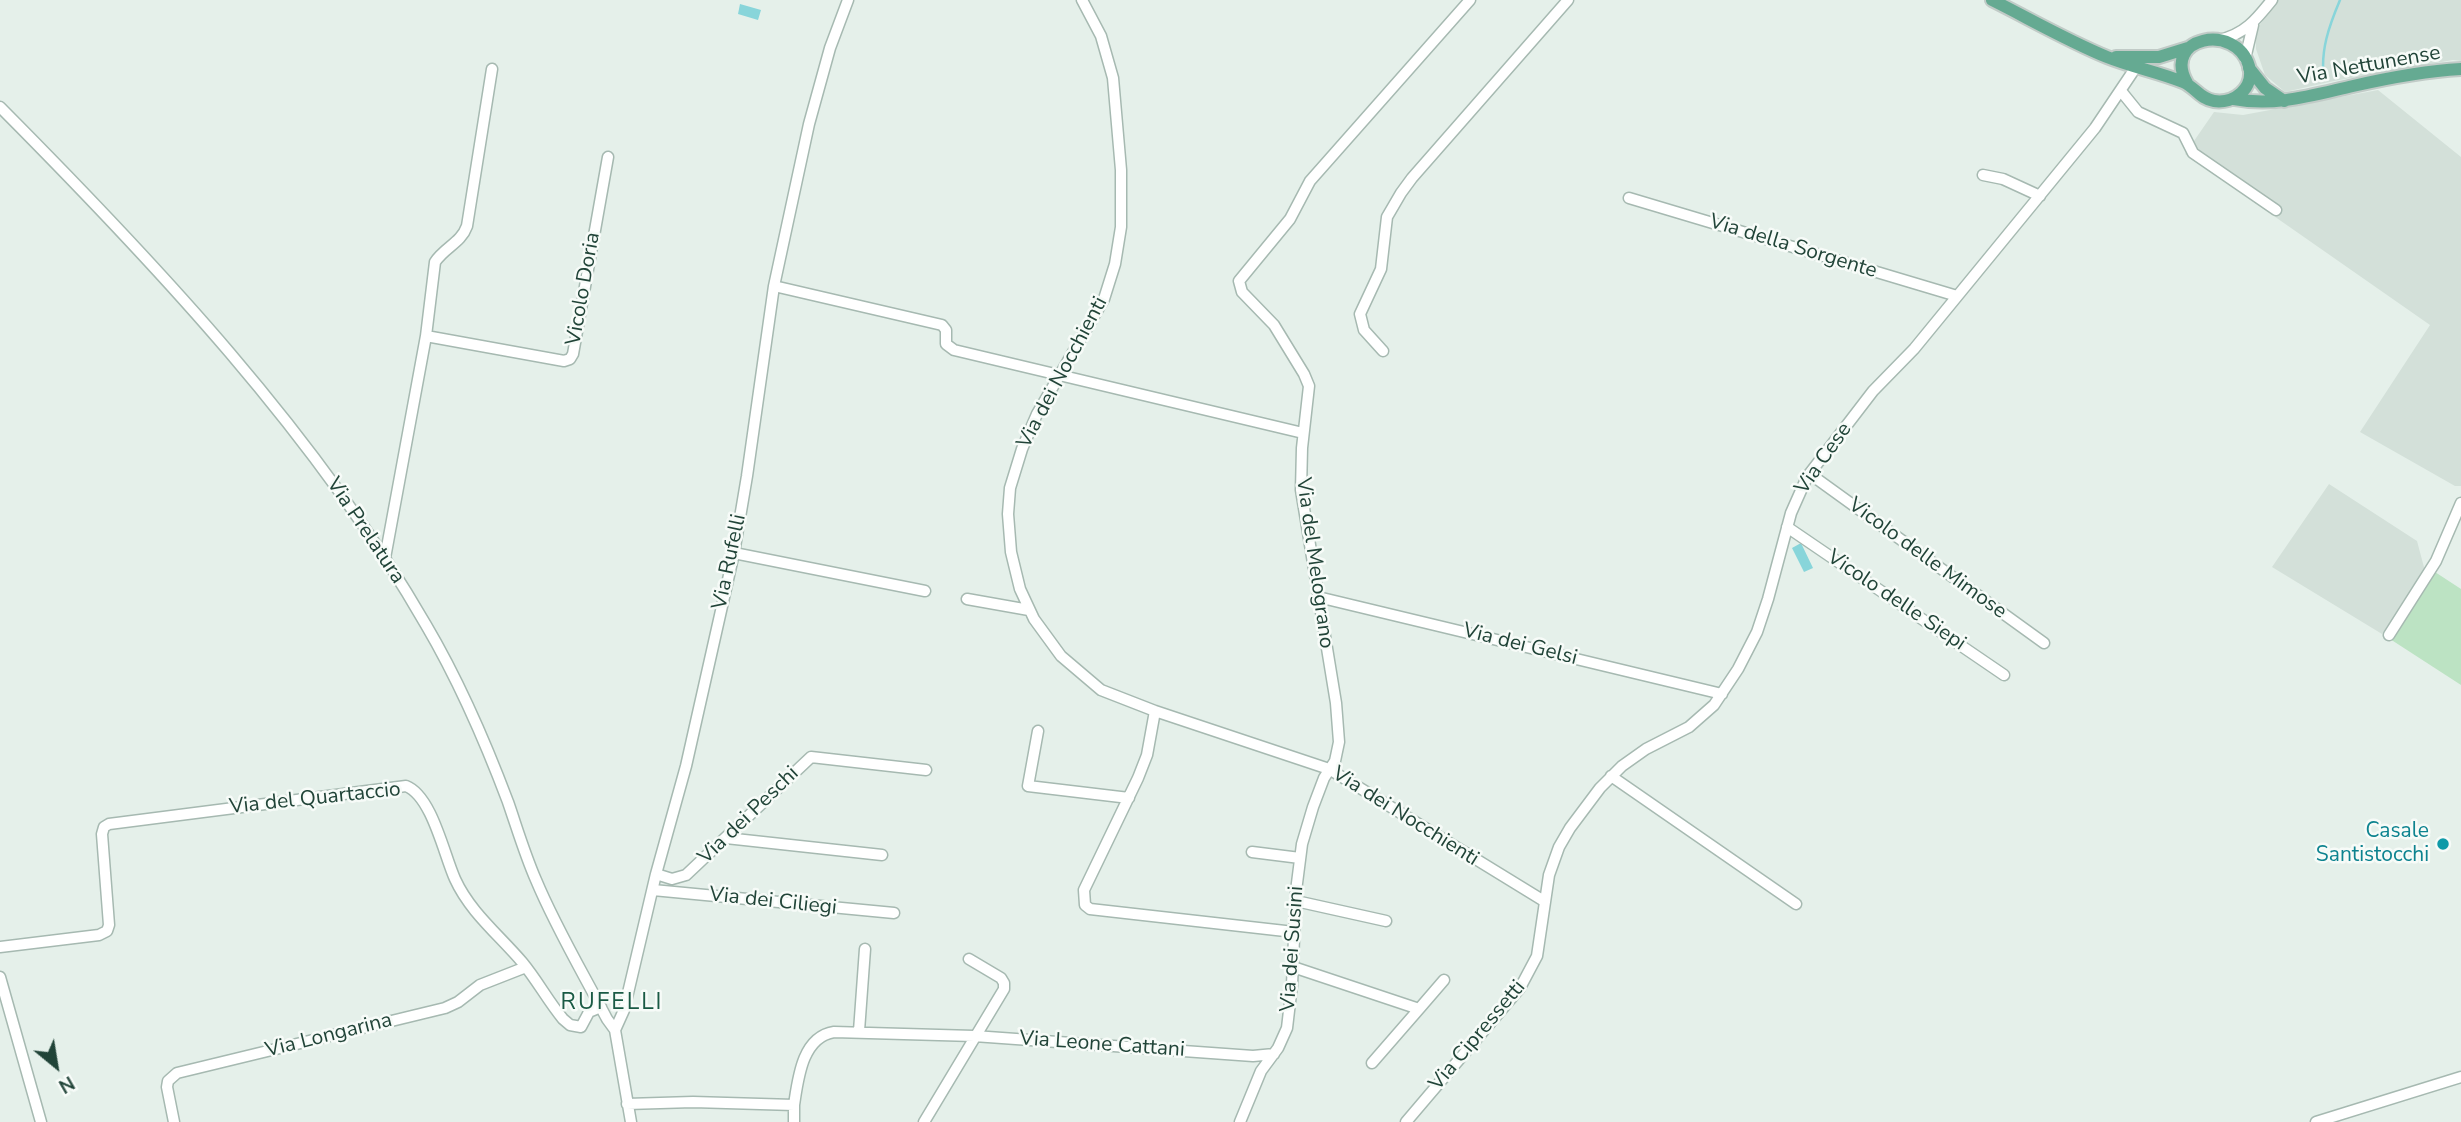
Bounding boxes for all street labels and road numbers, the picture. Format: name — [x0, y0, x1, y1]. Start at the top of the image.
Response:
street label: Via Nettunense — [2295, 41, 2443, 91]
street label: Via della Sorgente — [1706, 210, 1880, 284]
street label: Vicolo Doria — [562, 230, 606, 348]
street label: Via dei Nocchienti — [1012, 293, 1114, 453]
street label: Via Cese — [1790, 418, 1858, 500]
street label: Via Prelatura — [320, 473, 410, 589]
street label: Via del Melograno — [1290, 476, 1338, 650]
street label: Vicolo delle Mimose — [1843, 493, 2011, 625]
street label: Via Rufelli — [708, 512, 752, 612]
street label: Vicolo delle Siepi — [1822, 545, 1970, 657]
street label: Via dei Gelsi — [1460, 619, 1580, 671]
street label: Via dei Peschi — [693, 762, 805, 870]
street label: Via dei Nocchienti — [1327, 762, 1483, 872]
street label: Via del Quartaccio — [228, 777, 402, 821]
street label: Via dei Ciliegi — [708, 883, 838, 921]
street label: Via dei Susini — [1276, 885, 1310, 1013]
street label: Via Cipressetti — [1425, 976, 1531, 1096]
street label: Via Longarina — [263, 1008, 395, 1064]
street label: Via Leone Cattani — [1018, 1027, 1186, 1063]

